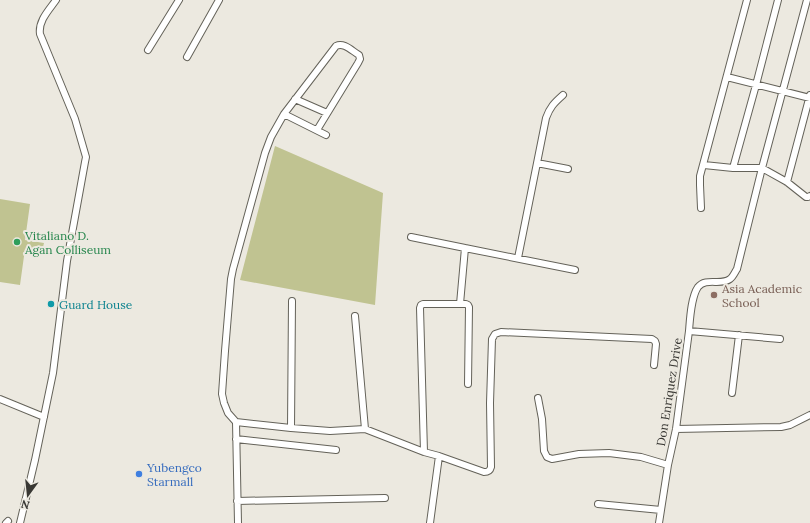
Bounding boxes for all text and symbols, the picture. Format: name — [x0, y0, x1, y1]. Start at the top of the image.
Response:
place label: Vitaliano D. Agan Colliseum — [24, 228, 111, 257]
marker: Vitaliano D. Agan Colliseum — [12, 237, 22, 247]
place label: Asia Academic School — [721, 281, 802, 310]
marker: Asia Academic School — [709, 290, 719, 300]
place label: Guard House — [59, 297, 133, 312]
marker: Guard House — [46, 299, 56, 309]
street label: Don Enriquez Drive — [653, 336, 685, 447]
place label: Yubengco Starmall — [146, 460, 202, 489]
marker: Yubengco Starmall — [134, 469, 144, 479]
north arrow — [8, 475, 48, 515]
text: N — [19, 497, 31, 513]

